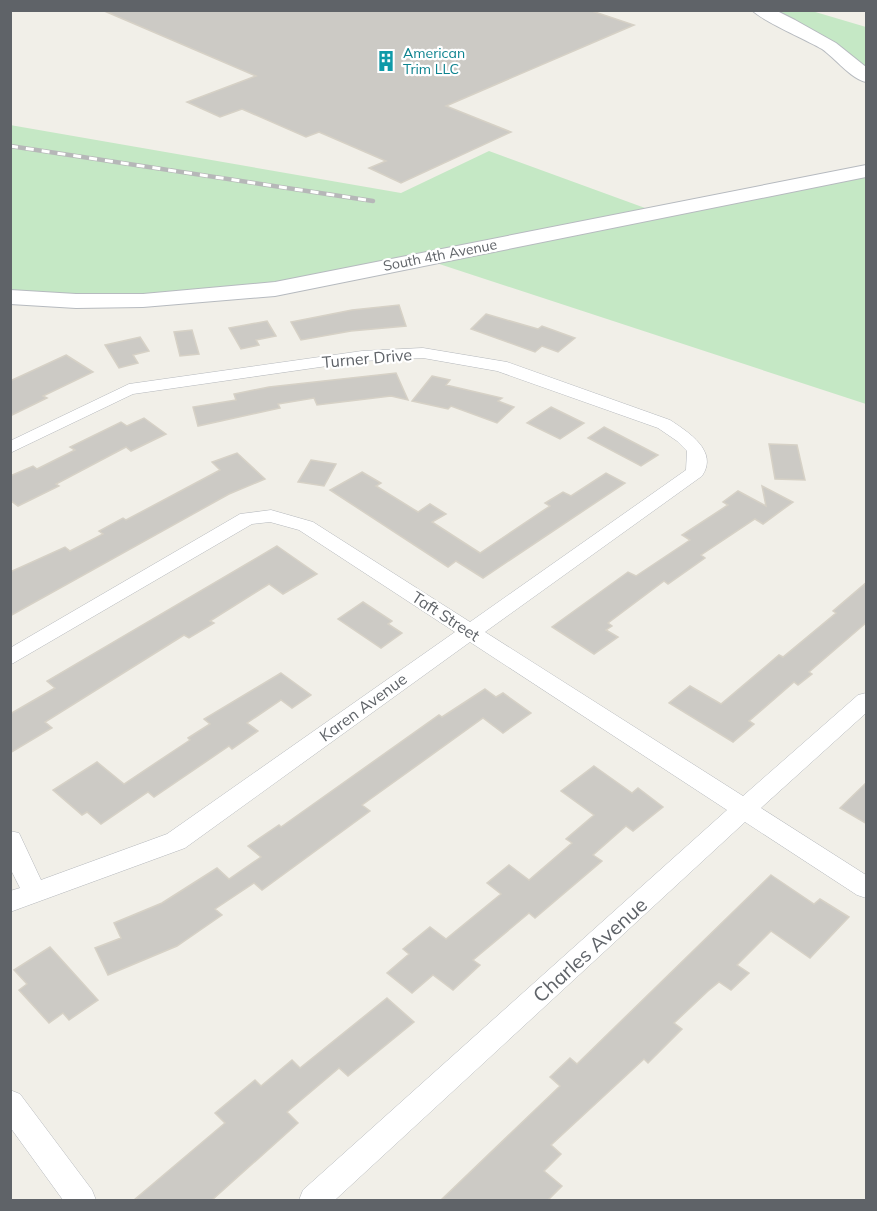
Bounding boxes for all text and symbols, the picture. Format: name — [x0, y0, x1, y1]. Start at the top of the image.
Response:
place label: American Trim LLC — [403, 44, 465, 78]
building icon: American Trim LLC — [374, 49, 398, 73]
street label: South 4th Avenue — [382, 235, 498, 275]
street label: Turner Drive — [321, 344, 413, 372]
street label: Taft Street — [408, 587, 484, 646]
street label: Karen Avenue — [315, 669, 411, 745]
street label: Charles Avenue — [527, 892, 652, 1007]

